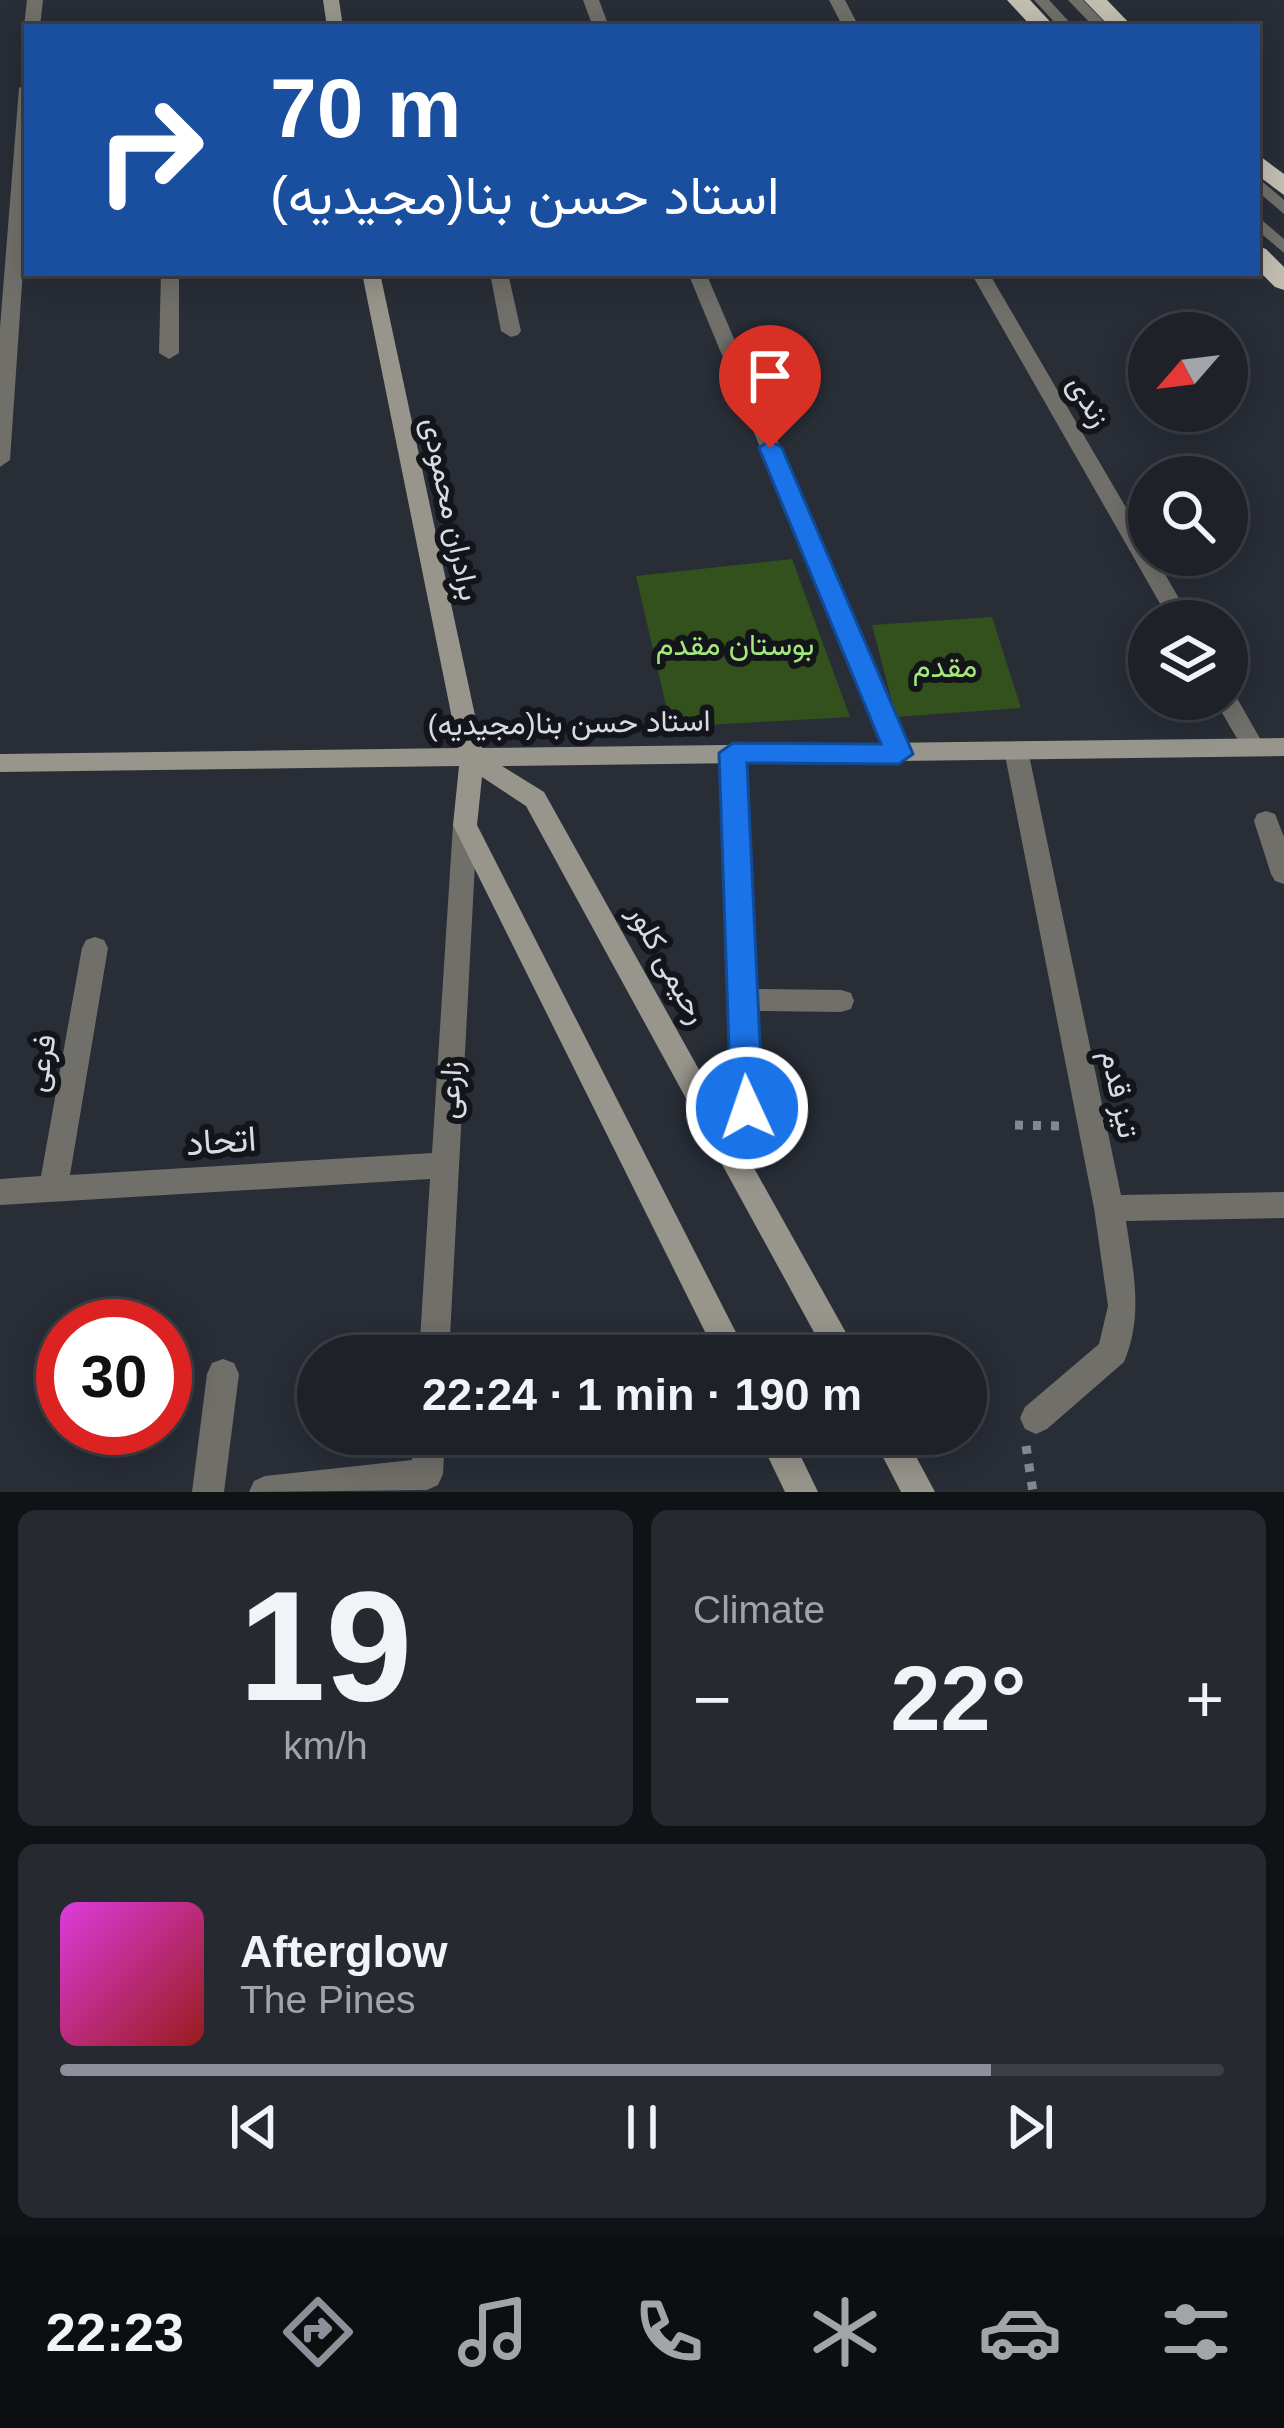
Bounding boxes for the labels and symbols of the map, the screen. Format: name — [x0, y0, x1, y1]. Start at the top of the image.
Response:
north arrow — [1128, 312, 1248, 432]
pin — [719, 325, 821, 448]
street label: زندی — [1060, 369, 1117, 433]
street label: برادران محمودی — [414, 414, 487, 604]
park label: بوستان مقدم — [656, 628, 814, 664]
park label: مقدم — [913, 650, 977, 686]
street label: استاد حسن بنا(مجیدیه) — [427, 704, 711, 743]
street label: رحیمی کلور — [620, 898, 715, 1030]
street label: فرعی — [19, 1031, 64, 1095]
position arrow — [684, 1045, 810, 1171]
street label: تیز قدم — [1092, 1047, 1146, 1141]
street label: زارعی — [431, 1060, 469, 1120]
street label: اتحاد — [184, 1118, 258, 1163]
speed limit sign: 30 — [36, 1299, 192, 1455]

